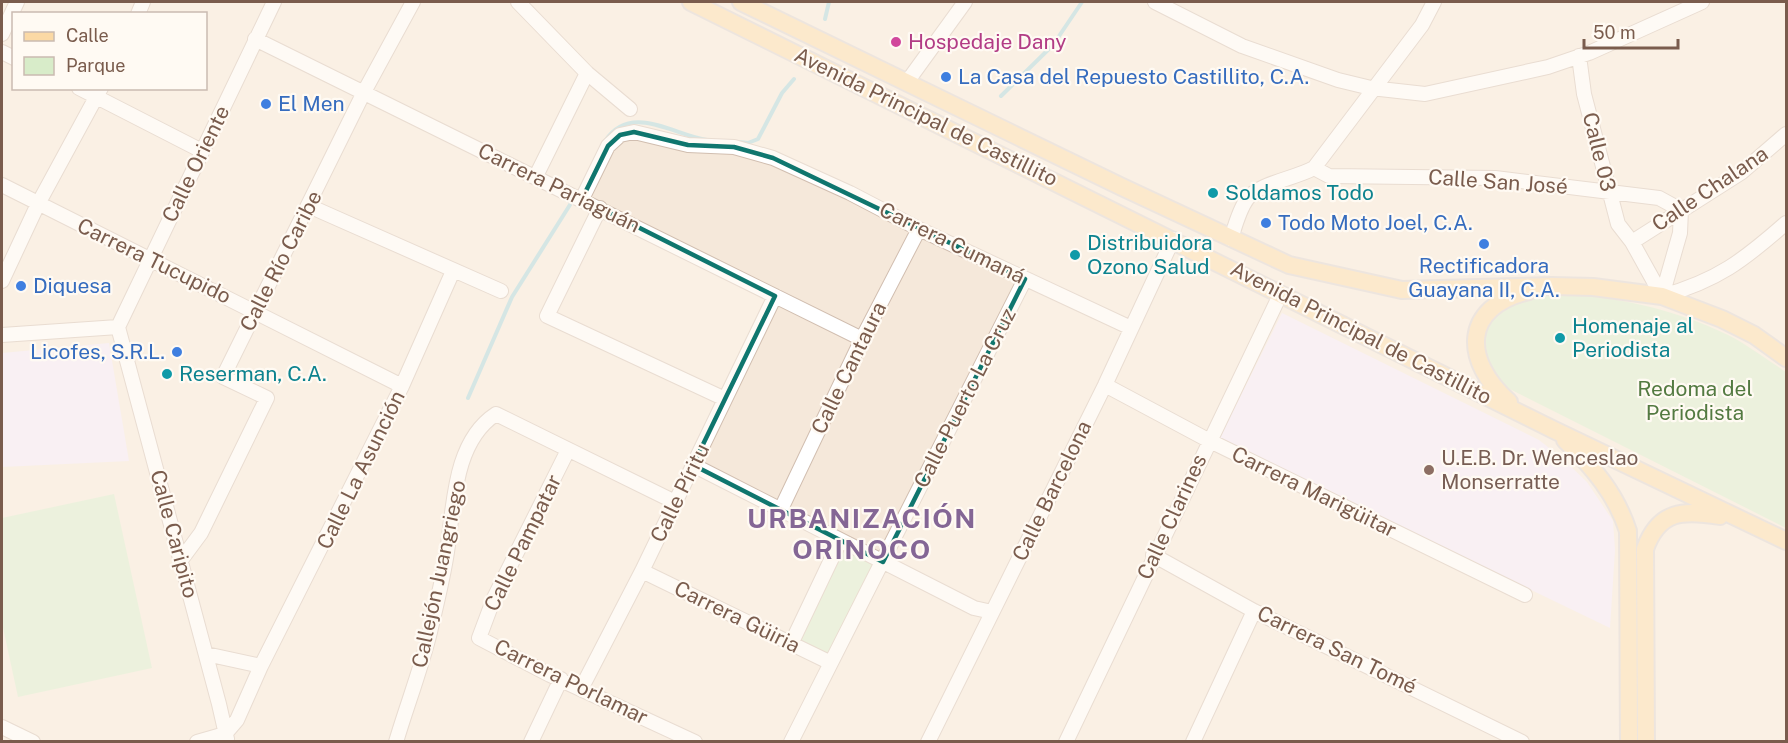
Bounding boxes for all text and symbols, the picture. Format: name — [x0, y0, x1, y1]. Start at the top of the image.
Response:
legend — [12, 12, 207, 90]
scale bar — [1584, 12, 1678, 50]
text: 50 m — [1593, 22, 1636, 43]
text: Calle — [66, 25, 109, 46]
place label: Hospedaje Dany — [908, 29, 1066, 54]
marker: Hospedaje Dany — [889, 35, 903, 49]
street label: Avenida Principal de Castillito — [791, 42, 1062, 191]
text: Parque — [66, 55, 126, 76]
place label: La Casa del Repuesto Castillito, C.A. — [958, 64, 1309, 89]
marker: La Casa del Repuesto Castillito, C.A. — [939, 70, 953, 84]
place label: El Men — [278, 91, 345, 116]
marker: El Men — [259, 97, 273, 111]
street label: Calle Oriente — [157, 101, 235, 226]
street label: Calle 03 — [1578, 110, 1621, 194]
street label: Carrera Pariaguán — [474, 137, 644, 238]
street label: Calle Chalana — [1647, 141, 1772, 237]
street label: Calle San José — [1427, 164, 1569, 199]
place label: Soldamos Todo — [1225, 180, 1374, 205]
street label: Calle Río Caribe — [234, 186, 327, 335]
marker: Soldamos Todo — [1206, 186, 1220, 200]
street label: Carrera Cumaná — [875, 196, 1029, 289]
place label: Todo Moto Joel, C.A. — [1278, 210, 1473, 235]
street label: Carrera Tucupido — [73, 213, 235, 309]
marker: Todo Moto Joel, C.A. — [1259, 216, 1273, 230]
place label: Distribuidora Ozono Salud — [1087, 230, 1213, 279]
marker: Rectificadora Guayana II, C.A. — [1477, 237, 1491, 251]
marker: Distribuidora Ozono Salud — [1068, 248, 1082, 262]
place label: Rectificadora Guayana II, C.A. — [1408, 253, 1560, 302]
street label: Avenida Principal de Castillito — [1227, 256, 1496, 409]
place label: Diquesa — [33, 273, 112, 298]
marker: Diquesa — [14, 279, 28, 293]
street label: Calle Cantaura — [806, 298, 891, 438]
street label: Calle Puerto La Cruz — [908, 304, 1021, 492]
place label: Homenaje al Periodista — [1572, 313, 1694, 362]
marker: Homenaje al Periodista — [1553, 331, 1567, 345]
place label: Licofes, S.R.L. — [30, 339, 165, 364]
marker: Licofes, S.R.L. — [170, 345, 184, 359]
place label: Reserman, C.A. — [179, 361, 327, 386]
marker: Reserman, C.A. — [160, 367, 174, 381]
park label: Redoma del Periodista — [1637, 376, 1753, 425]
street label: Calle La Asunción — [311, 386, 410, 553]
street label: Calle Barcelona — [1007, 417, 1096, 565]
street label: Calle Píritu — [645, 439, 714, 546]
street label: Carrera Marigüitar — [1228, 441, 1401, 542]
place label: U.E.B. Dr. Wenceslao Monserratte — [1441, 445, 1638, 494]
street label: Calle Clarines — [1132, 450, 1211, 583]
marker: U.E.B. Dr. Wenceslao Monserratte — [1422, 463, 1436, 477]
street label: Calle Caripito — [145, 467, 204, 601]
street label: Calle Pampatar — [479, 470, 566, 615]
street label: Callejón Juangriego — [406, 478, 471, 670]
district label: URBANIZACIÓN ORINOCO — [747, 502, 977, 565]
street label: Carrera Güiria — [670, 575, 804, 658]
street label: Carrera San Tomé — [1253, 600, 1421, 699]
street label: Carrera Porlamar — [490, 634, 652, 730]

